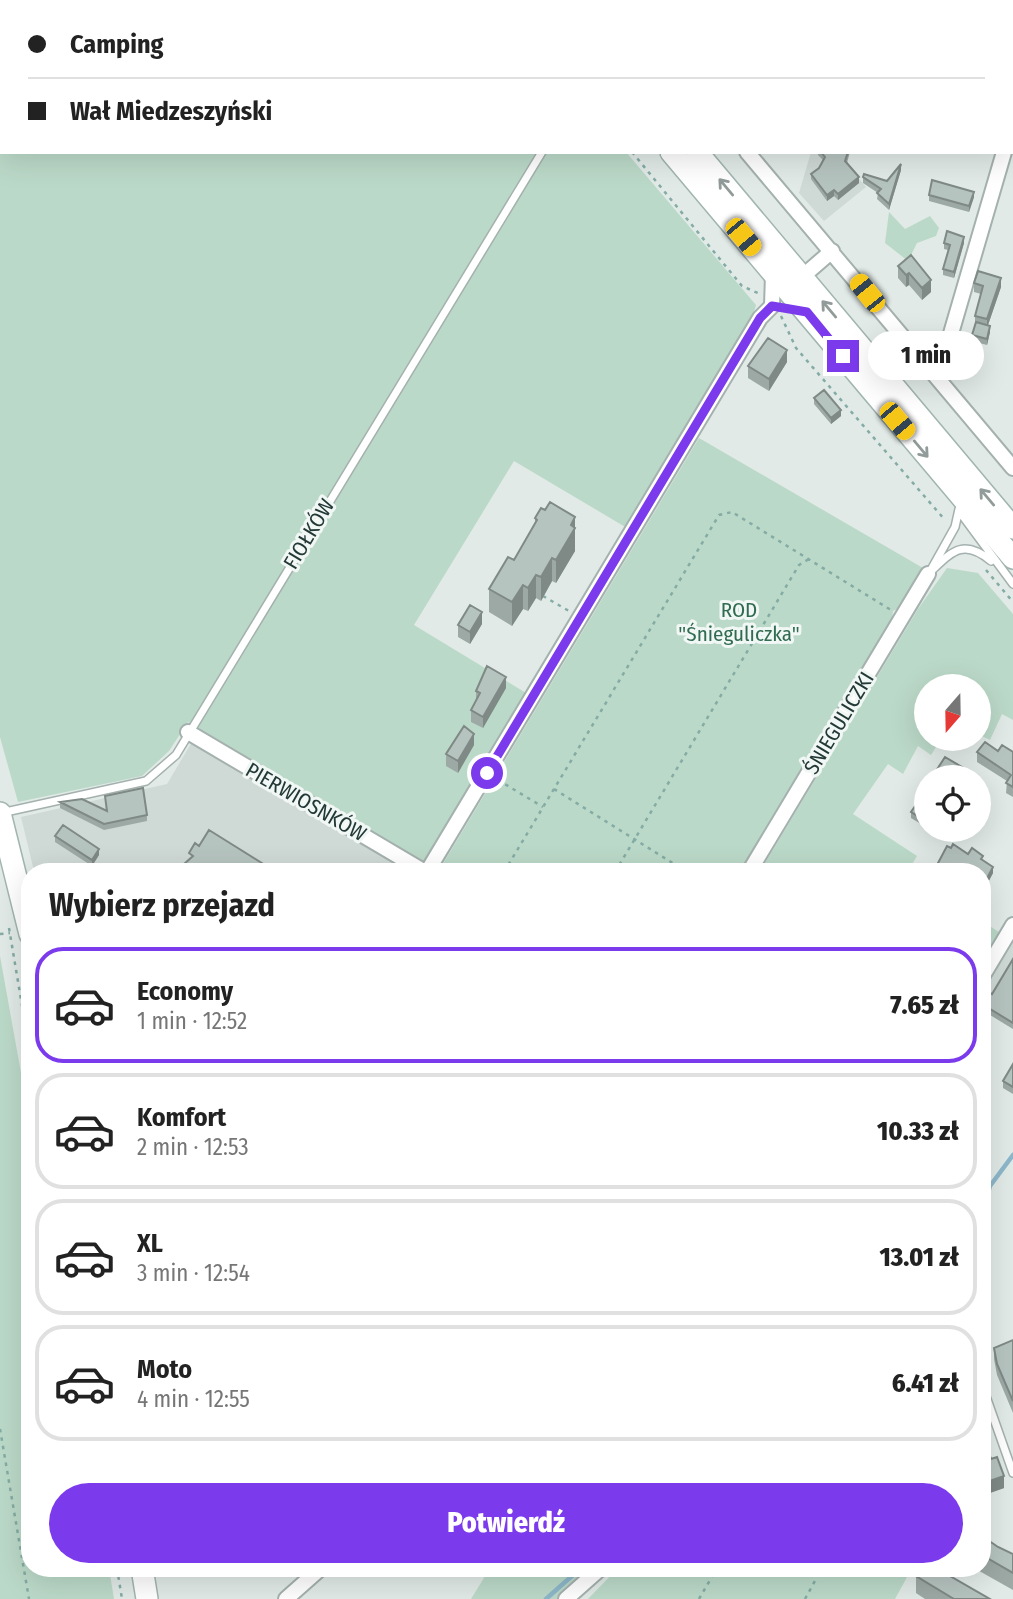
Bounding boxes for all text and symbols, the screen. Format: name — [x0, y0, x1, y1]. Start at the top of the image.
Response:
text: Camping — [70, 29, 164, 60]
text: Wał Miedzeszyński — [70, 96, 272, 127]
one-way arrow — [718, 179, 734, 197]
car — [722, 214, 765, 260]
car — [846, 270, 889, 316]
one-way arrow — [821, 301, 836, 319]
callout: 1 min — [868, 332, 983, 380]
route end — [827, 340, 859, 372]
text: 1 min — [901, 341, 951, 369]
car — [876, 398, 919, 444]
one-way arrow — [914, 440, 929, 458]
one-way arrow — [979, 489, 995, 507]
street label: FIOŁKÓW — [278, 494, 340, 574]
park label: ROD "Śnieguliczka" — [678, 597, 800, 647]
street label: ŚNIEGULICZKI — [798, 667, 880, 779]
north arrow — [914, 674, 990, 751]
map controls — [914, 674, 991, 842]
street label: PIERWIOSNKÓW — [241, 757, 371, 847]
route start — [471, 757, 503, 789]
button: locate — [914, 765, 991, 842]
text: Wybierz przejazd — [49, 886, 275, 924]
icon: car — [53, 974, 116, 1037]
text: Economy — [137, 976, 233, 1007]
text: 7.65 zł — [890, 990, 959, 1021]
text: 1 min · 12:52 — [137, 1007, 247, 1035]
icon: car — [53, 1100, 116, 1163]
text: Komfort — [137, 1102, 226, 1133]
text: 10.33 zł — [877, 1116, 959, 1147]
text: 2 min · 12:53 — [137, 1133, 249, 1161]
icon: car — [53, 1226, 116, 1289]
text: XL — [137, 1228, 163, 1259]
text: 13.01 zł — [880, 1242, 959, 1273]
text: 3 min · 12:54 — [137, 1259, 250, 1287]
icon: car — [53, 1352, 116, 1415]
text: Moto — [137, 1354, 192, 1385]
text: 6.41 zł — [892, 1368, 959, 1399]
text: 4 min · 12:55 — [137, 1385, 250, 1413]
button: Potwierdź — [49, 1483, 963, 1563]

